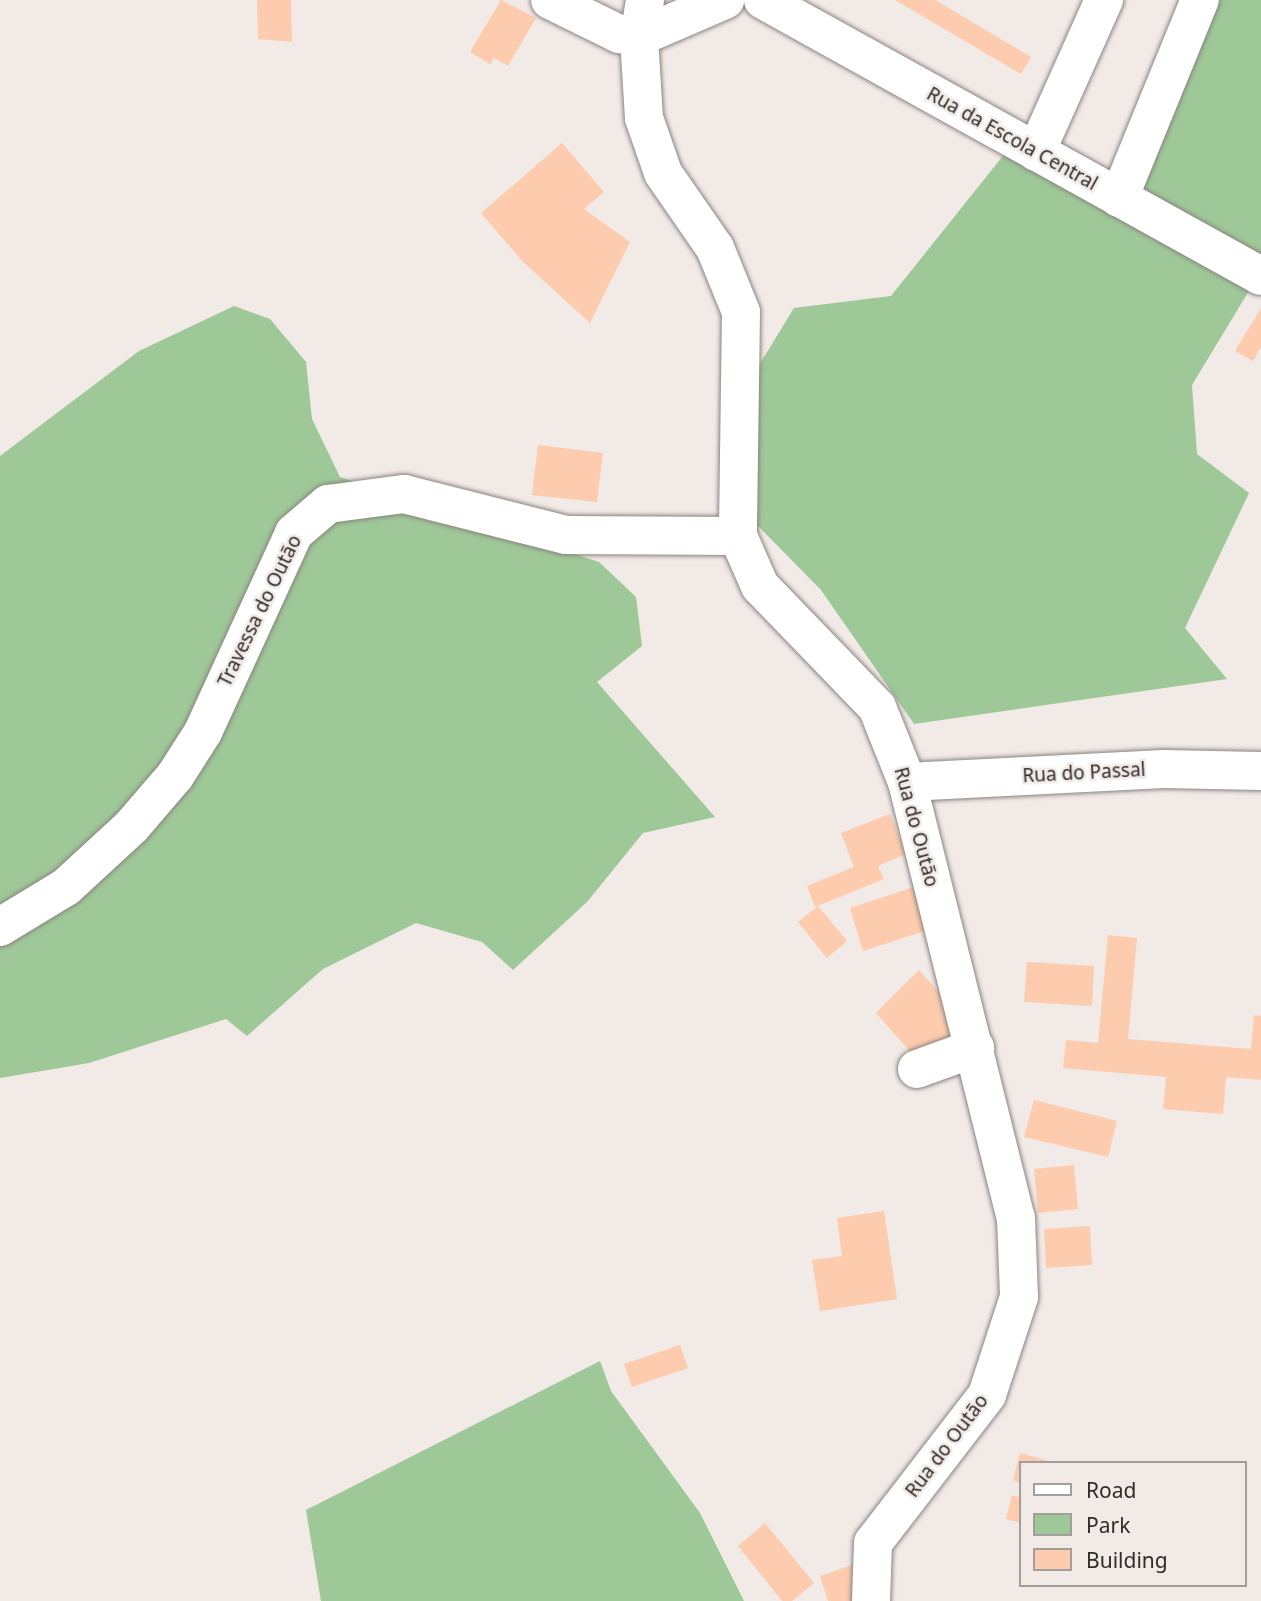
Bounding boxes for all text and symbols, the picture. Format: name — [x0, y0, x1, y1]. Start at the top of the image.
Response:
street label: Rua da Escola Central — [923, 83, 1101, 195]
street label: Travessa do Outão — [213, 532, 307, 690]
street label: Rua do Passal — [1022, 758, 1146, 788]
street label: Rua do Outão — [889, 765, 943, 889]
street label: Rua do Outão — [901, 1390, 993, 1502]
legend — [1020, 1461, 1247, 1587]
text: Road — [1086, 1476, 1136, 1504]
text: Park — [1086, 1511, 1130, 1539]
text: Building — [1086, 1546, 1168, 1574]

